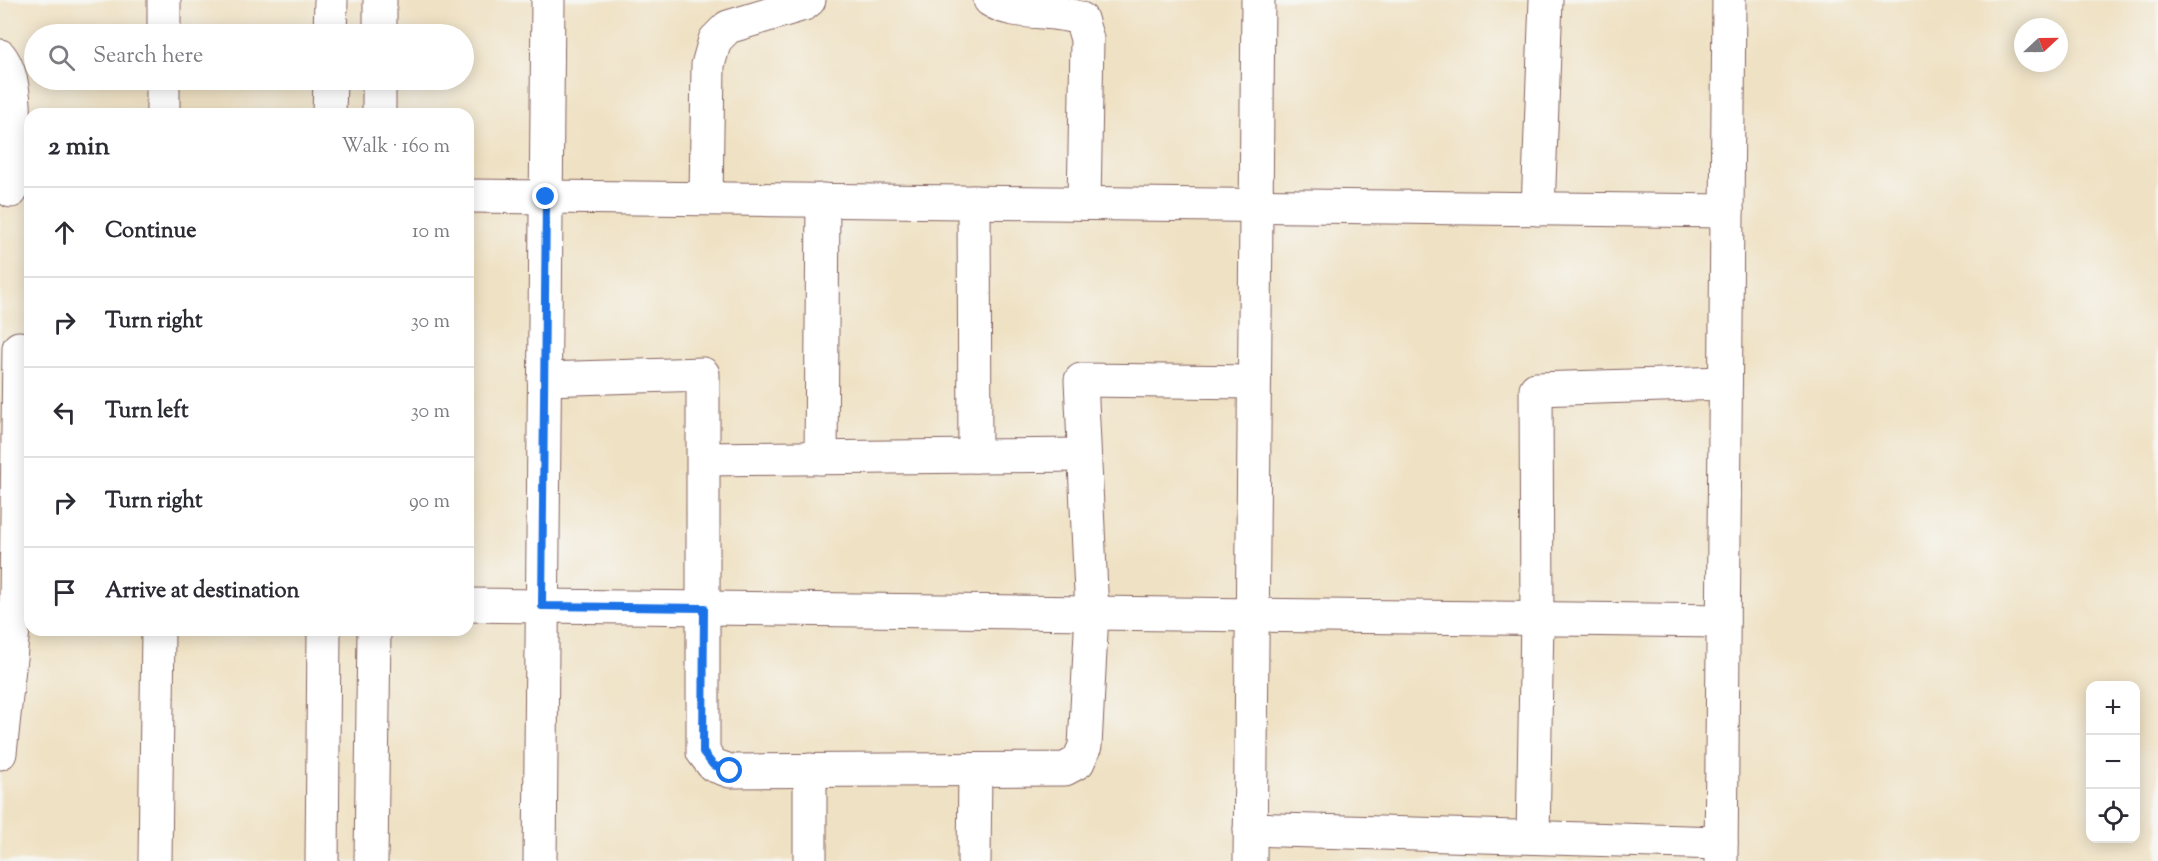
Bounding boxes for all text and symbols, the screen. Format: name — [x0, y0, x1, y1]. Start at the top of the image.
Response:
north arrow — [2014, 18, 2068, 72]
search box — [24, 24, 474, 90]
icon: search — [45, 41, 78, 74]
text: Search here — [93, 41, 203, 73]
text: 2 min — [48, 129, 110, 166]
text: Walk · 160 m — [341, 133, 450, 162]
route end — [532, 183, 558, 209]
icon: ahead — [48, 216, 81, 249]
text: Continue — [105, 216, 196, 248]
text: 10 m — [412, 218, 450, 247]
icon: right — [48, 306, 81, 339]
text: Turn right — [105, 306, 202, 338]
text: 30 m — [411, 308, 450, 337]
icon: left — [48, 396, 81, 429]
text: Turn left — [105, 396, 188, 428]
text: 30 m — [411, 398, 450, 427]
icon: right — [48, 486, 81, 519]
text: Turn right — [105, 486, 202, 518]
text: 90 m — [409, 488, 450, 517]
icon: arrive — [48, 576, 81, 609]
text: Arrive at destination — [105, 576, 300, 608]
map controls — [2086, 681, 2140, 843]
button: + — [2086, 681, 2140, 735]
button: − — [2086, 735, 2140, 789]
route start — [716, 757, 742, 783]
button: locate — [2086, 789, 2140, 843]

